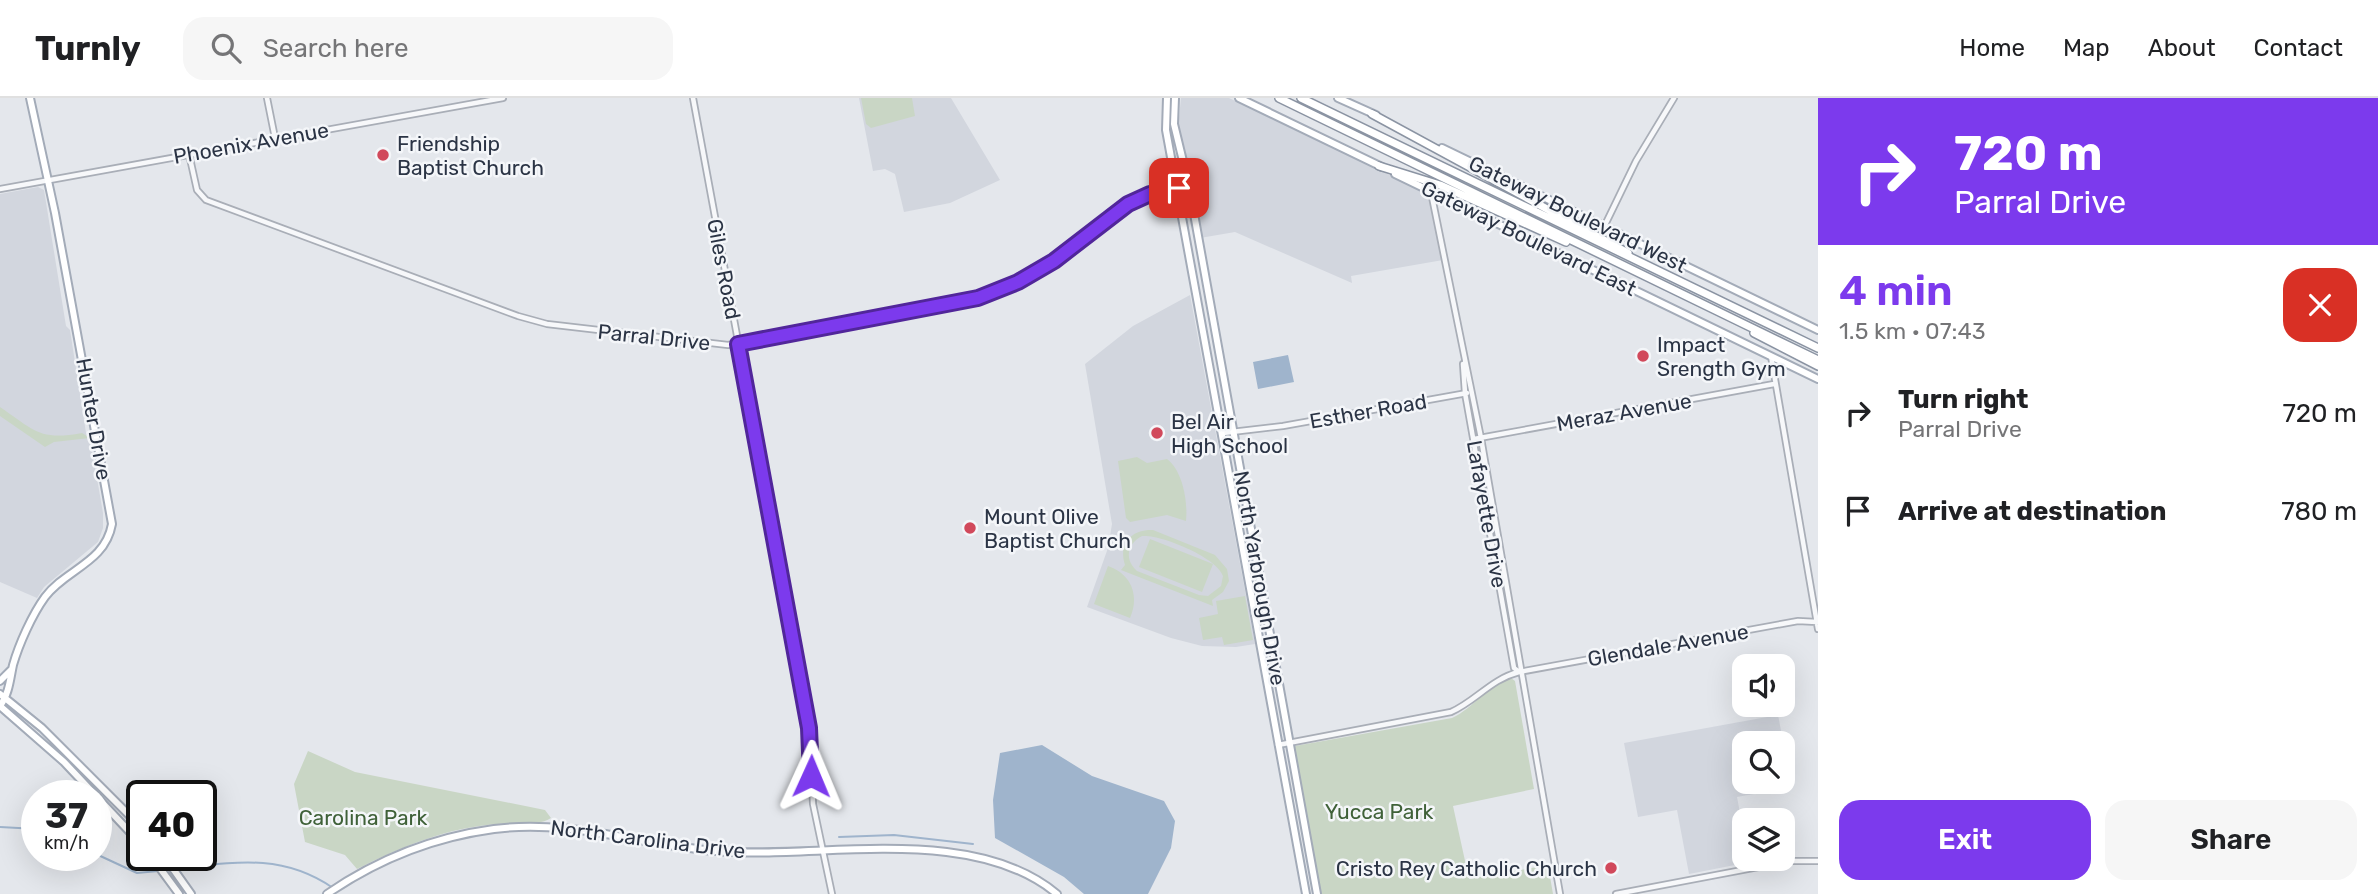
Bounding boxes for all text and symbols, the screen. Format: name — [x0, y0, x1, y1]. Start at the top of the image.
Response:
search box — [183, 17, 673, 80]
text: Turnly — [35, 29, 141, 68]
icon: search — [207, 29, 245, 67]
text: Search here — [263, 33, 409, 64]
text: Home — [1959, 34, 2025, 62]
text: Map — [2063, 34, 2110, 62]
text: About — [2148, 34, 2216, 62]
text: Contact — [2254, 34, 2343, 62]
street label: Phoenix Avenue — [171, 117, 331, 169]
text: 720 m — [1954, 124, 2103, 182]
icon: right — [1839, 126, 1930, 217]
place label: Friendship Baptist Church — [397, 131, 544, 180]
marker: Friendship Baptist Church — [375, 147, 391, 163]
street label: Gateway Boulevard West — [1465, 150, 1691, 278]
pin — [1149, 158, 1209, 218]
icon: arrive — [1160, 169, 1198, 207]
street label: Gateway Boulevard East — [1417, 175, 1641, 301]
text: Parral Drive — [1954, 183, 2126, 221]
street label: Giles Road — [702, 217, 746, 321]
text: 4 min — [1839, 266, 1953, 316]
button: close — [2283, 268, 2357, 342]
text: 1.5 km · 07:43 — [1839, 317, 1986, 345]
street label: Parral Drive — [596, 319, 712, 355]
place label: Impact Srength Gym — [1657, 332, 1786, 381]
marker: Impact Srength Gym — [1635, 348, 1651, 364]
street label: Hunter Drive — [71, 356, 117, 482]
text: Turn right — [1898, 384, 2028, 415]
street label: Esther Road — [1307, 388, 1429, 434]
street label: Meraz Avenue — [1555, 388, 1693, 436]
icon: right — [1839, 394, 1877, 432]
text: 720 m — [2282, 398, 2357, 429]
place label: Bel Air High School — [1171, 409, 1288, 458]
text: Parral Drive — [1898, 415, 2022, 443]
marker: Bel Air High School — [1149, 425, 1165, 441]
street label: Lafayette Drive — [1462, 438, 1512, 590]
street label: North Yarbrough Drive — [1229, 469, 1291, 687]
icon: arrive — [1839, 492, 1877, 530]
text: Arrive at destination — [1898, 496, 2166, 527]
text: 780 m — [2281, 496, 2357, 527]
place label: Mount Olive Baptist Church — [984, 504, 1131, 553]
marker: Mount Olive Baptist Church — [962, 520, 978, 536]
street label: Glendale Avenue — [1586, 619, 1750, 671]
map controls — [1732, 654, 1795, 871]
button: sound — [1732, 654, 1795, 717]
button: search — [1732, 731, 1795, 794]
position arrow — [774, 739, 848, 813]
speed limit sign: 40 — [126, 780, 217, 871]
text: 37 — [45, 795, 88, 837]
park label: Yucca Park — [1325, 799, 1433, 824]
button: Exit — [1839, 800, 2091, 880]
button: Share — [2105, 800, 2357, 880]
park label: Carolina Park — [299, 805, 428, 830]
button: layers — [1732, 808, 1795, 871]
street label: North Carolina Drive — [549, 815, 747, 863]
text: km/h — [44, 832, 89, 854]
place label: Cristo Rey Catholic Church — [1336, 856, 1597, 881]
marker: Cristo Rey Catholic Church — [1603, 860, 1619, 876]

